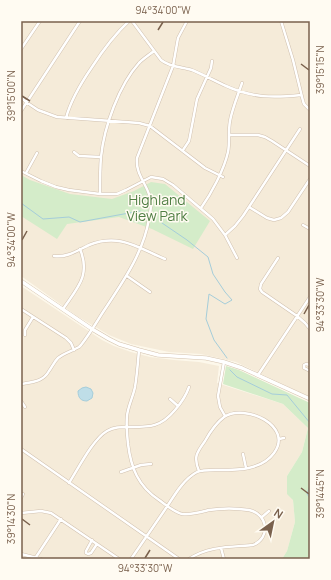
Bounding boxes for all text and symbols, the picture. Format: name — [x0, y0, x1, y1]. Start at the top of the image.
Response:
text: 94°34'00"W — [135, 3, 191, 17]
text: 39°15'15"N — [313, 46, 327, 94]
text: 39°15'00"N — [4, 70, 18, 122]
park label: Highland View Park — [127, 190, 188, 225]
text: 94°34'00"W — [4, 212, 18, 268]
text: 94°33'30"W — [313, 277, 327, 332]
text: 39°14'45"N — [313, 469, 327, 519]
text: 39°14'30"N — [4, 494, 18, 544]
north arrow — [253, 502, 293, 542]
text: N — [271, 505, 286, 522]
text: 94°33'30"W — [118, 561, 173, 575]

